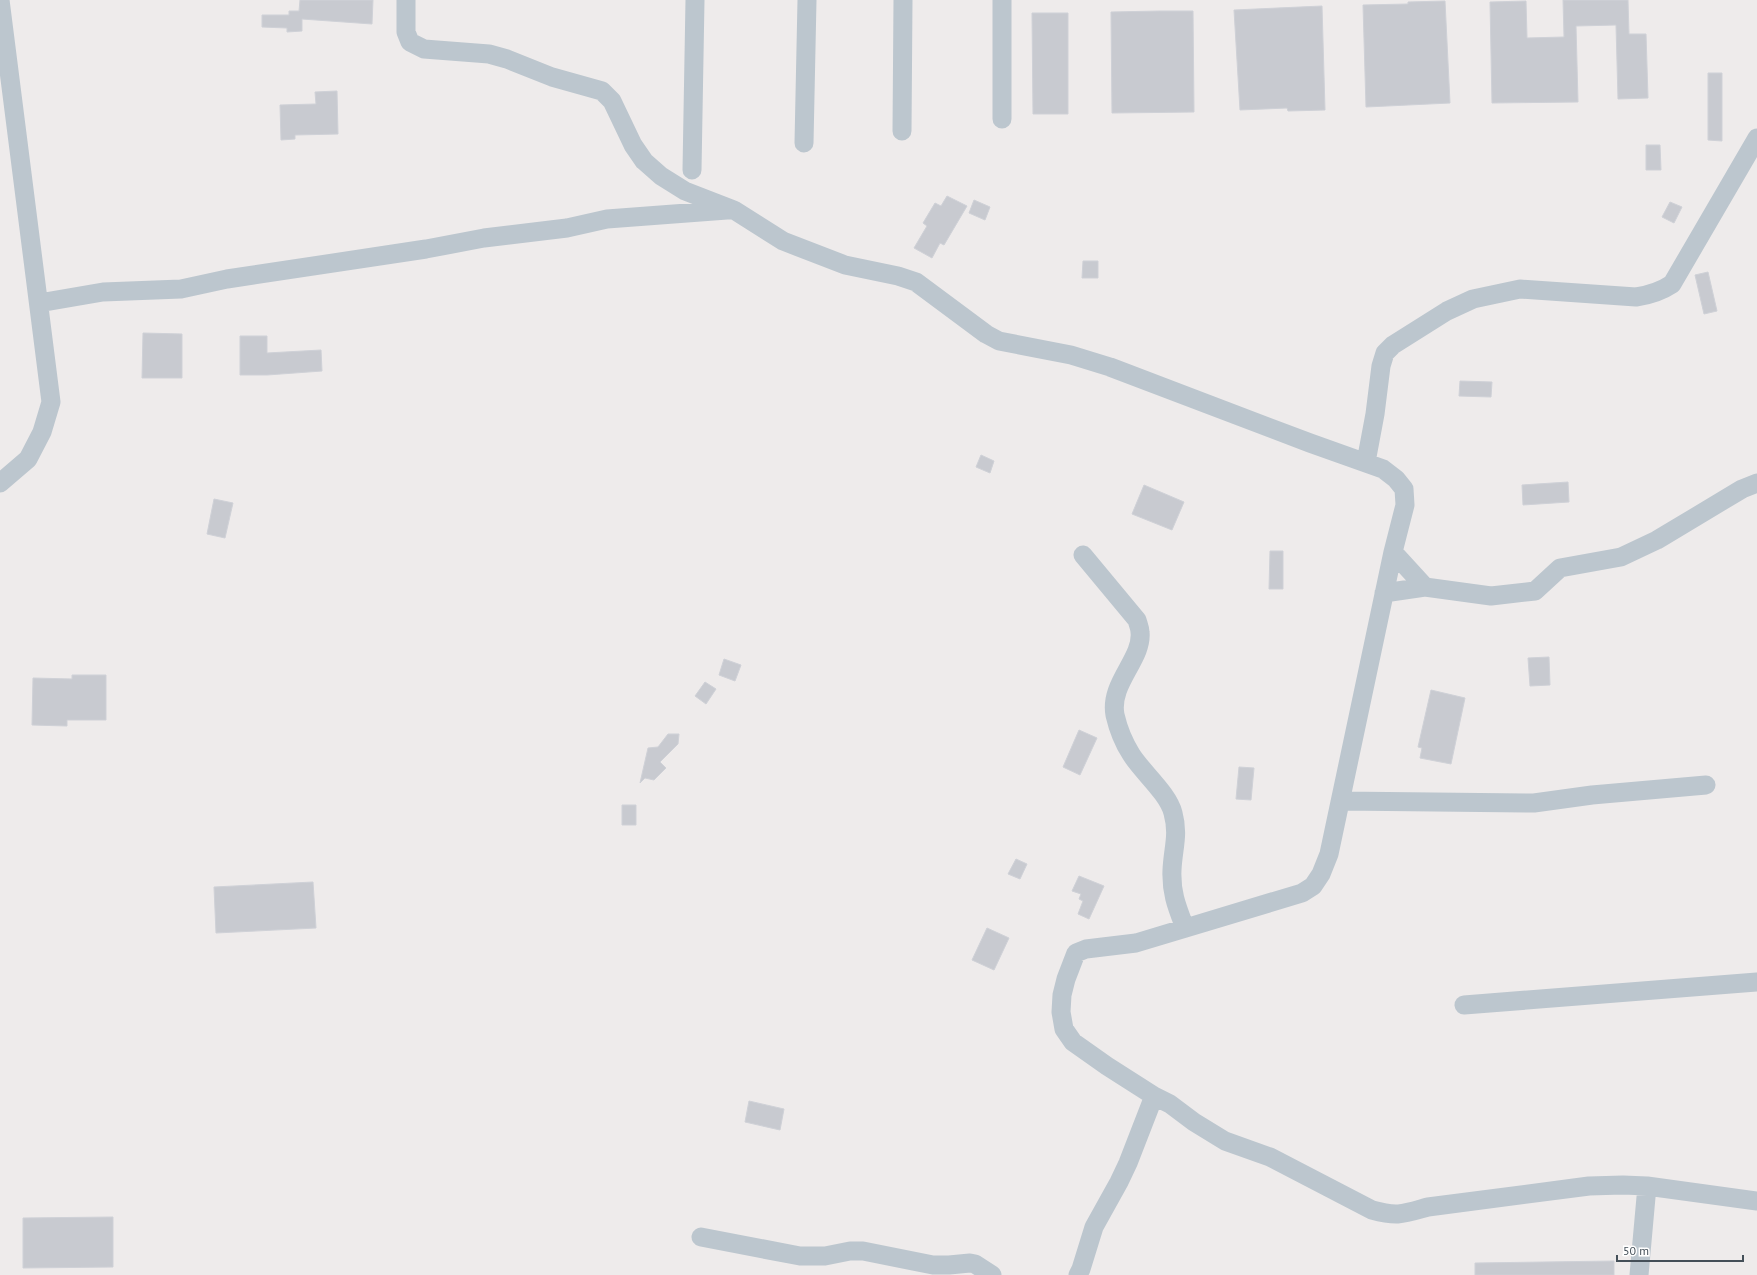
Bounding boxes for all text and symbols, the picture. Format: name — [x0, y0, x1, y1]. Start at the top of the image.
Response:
scale bar — [1617, 1237, 1743, 1263]
text: 50 m — [1623, 1243, 1649, 1258]

